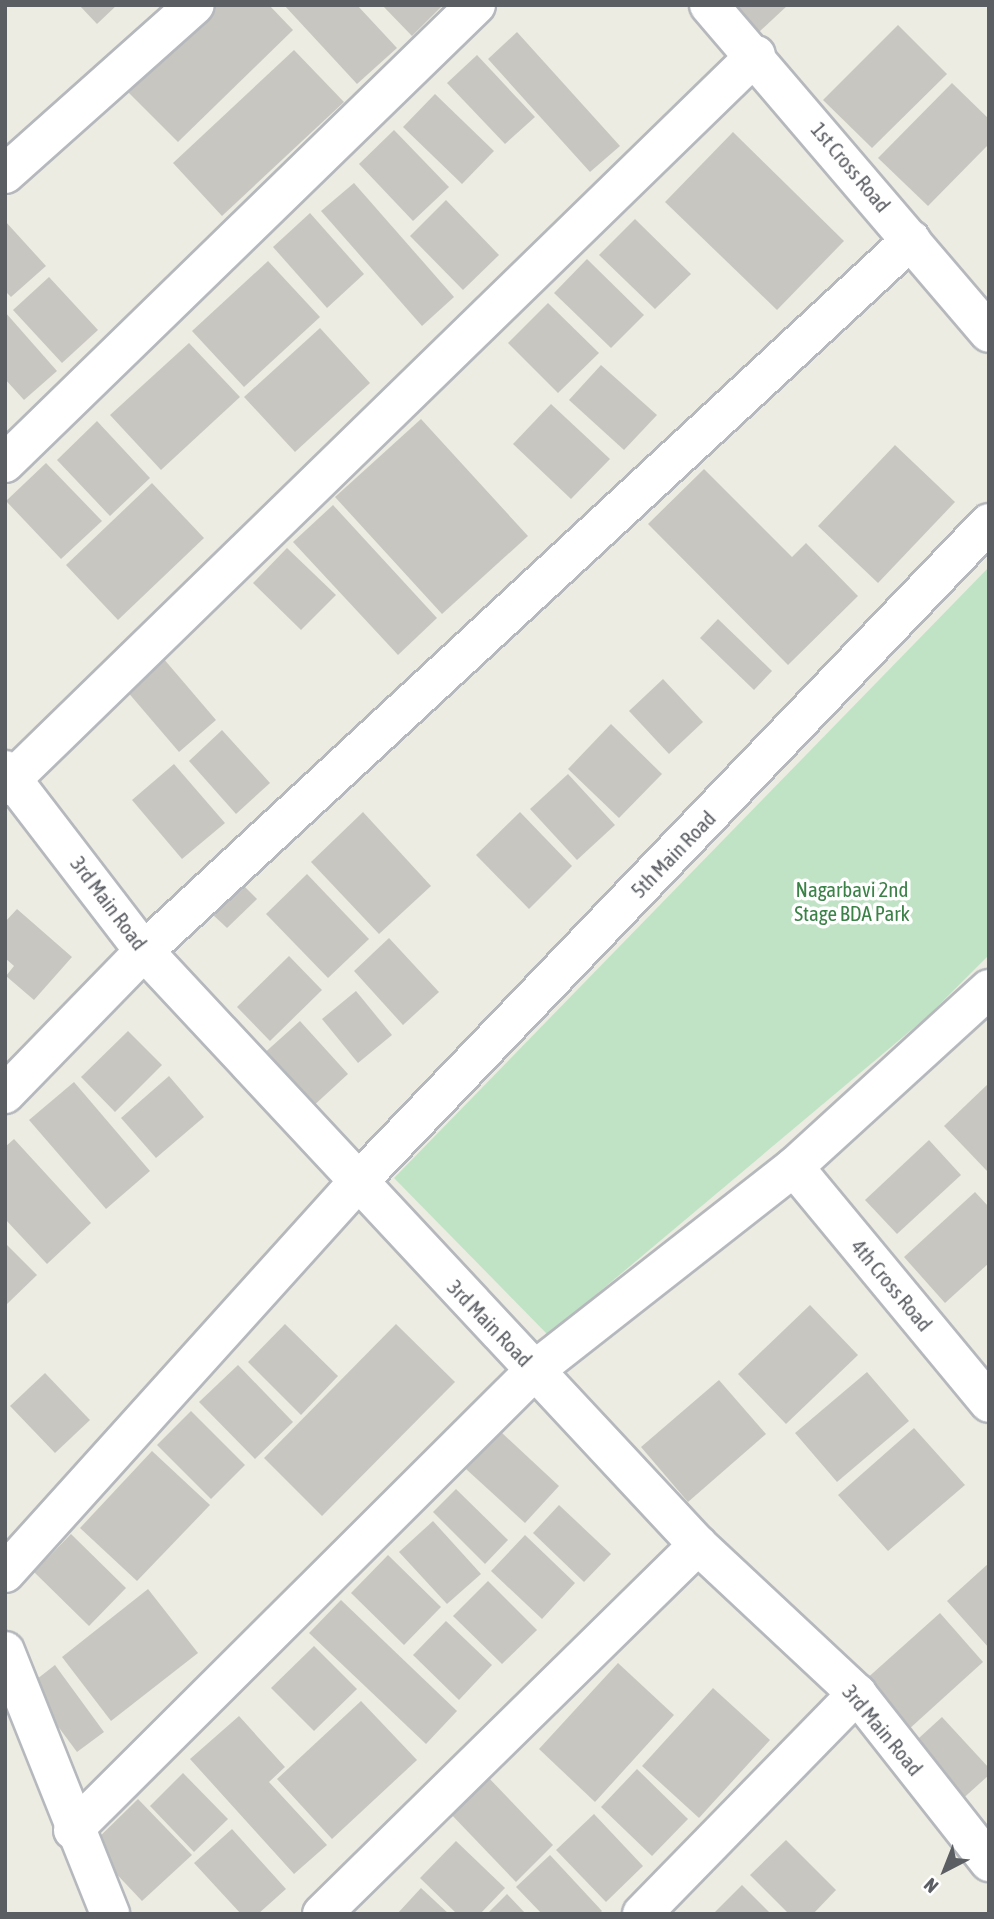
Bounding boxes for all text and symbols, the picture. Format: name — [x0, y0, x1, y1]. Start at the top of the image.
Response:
street label: 1st Cross Road — [806, 117, 896, 217]
street label: 5th Main Road — [625, 805, 721, 903]
street label: 3rd Main Road — [66, 851, 152, 955]
park label: Nagarbavi 2nd Stage BDA Park — [794, 876, 910, 926]
street label: 4th Cross Road — [846, 1234, 938, 1336]
street label: 3rd Main Road — [442, 1274, 538, 1372]
street label: 3rd Main Road — [838, 1679, 928, 1781]
north arrow — [910, 1835, 980, 1905]
text: N — [919, 1874, 942, 1898]

